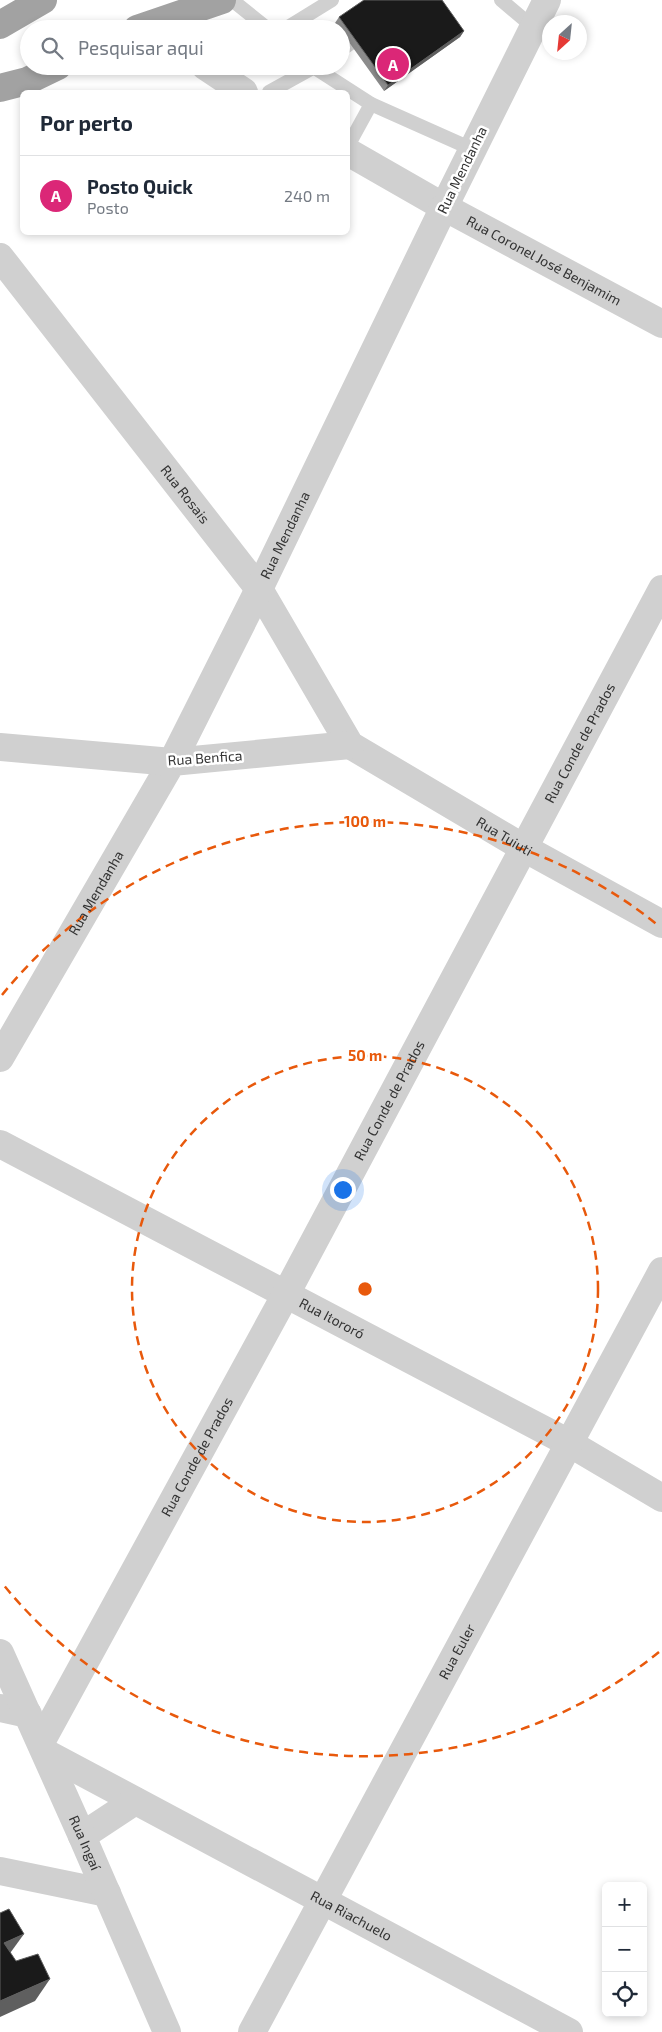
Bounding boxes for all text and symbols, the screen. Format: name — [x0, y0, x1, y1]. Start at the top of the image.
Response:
north arrow — [542, 15, 587, 60]
search box — [20, 20, 350, 75]
icon: search — [38, 34, 66, 62]
text: Pesquisar aqui — [78, 36, 204, 59]
pin: A — [377, 45, 409, 83]
text: Por perto — [40, 110, 133, 135]
street label: Rua Mendanha — [433, 123, 490, 216]
text: Posto Quick — [87, 175, 193, 198]
text: A — [51, 186, 61, 205]
text: 240 m — [284, 186, 330, 205]
text: Posto — [87, 198, 129, 217]
street label: Rua Coronel José Benjamim — [464, 212, 624, 309]
street label: Rua Rosais — [157, 461, 214, 527]
street label: Rua Mendanha — [256, 489, 313, 582]
street label: Rua Conde de Prados — [540, 680, 618, 806]
street label: Rua Benfica — [167, 746, 243, 769]
text: 100 m — [344, 812, 386, 830]
street label: Rua Tuiuti — [473, 813, 536, 859]
street label: Rua Mendanha — [64, 847, 127, 938]
street label: Rua Conde de Prados — [350, 1037, 428, 1163]
text: 50 m — [348, 1046, 382, 1064]
your location — [330, 1177, 356, 1203]
centre of rings — [356, 1280, 374, 1298]
street label: Rua Itororó — [297, 1294, 368, 1342]
street label: Rua Conde de Prados — [157, 1394, 236, 1519]
street label: Rua Euler — [435, 1620, 478, 1682]
street label: Rua Ingaí — [66, 1813, 105, 1873]
map controls — [602, 1882, 647, 2017]
button: + — [602, 1882, 647, 1927]
street label: Rua Riachuelo — [308, 1887, 395, 1944]
button: − — [602, 1927, 647, 1972]
button: locate — [602, 1972, 647, 2017]

